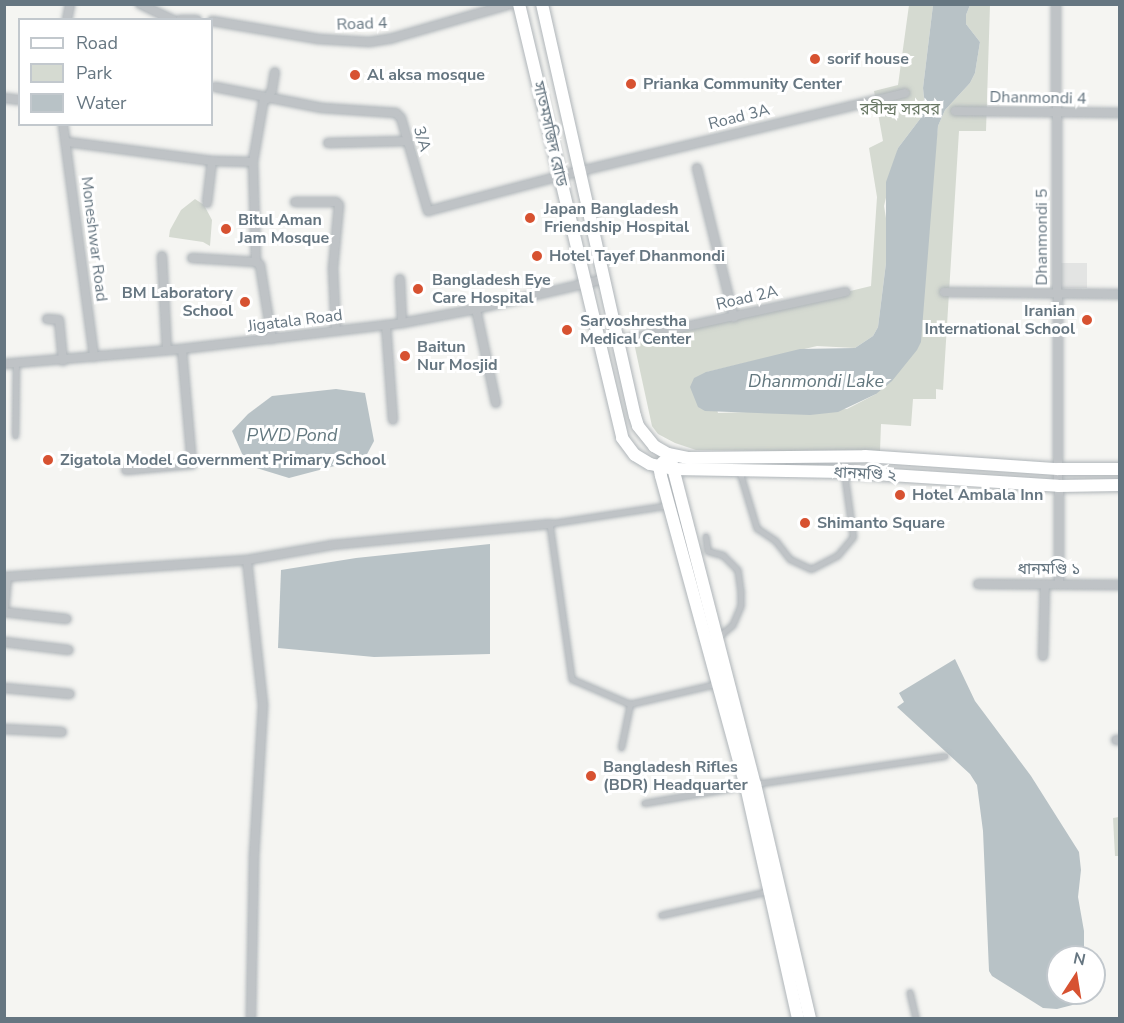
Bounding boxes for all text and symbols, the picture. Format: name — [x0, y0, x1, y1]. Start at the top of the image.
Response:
street label: Road 4 — [336, 14, 388, 34]
legend — [18, 18, 213, 126]
text: Road — [76, 31, 118, 55]
place label: sorif house — [827, 49, 909, 69]
marker: sorif house — [808, 52, 822, 66]
text: Park — [76, 61, 112, 85]
place label: Al aksa mosque — [367, 65, 485, 85]
marker: Al aksa mosque — [348, 68, 362, 82]
place label: Prianka Community Center — [643, 74, 842, 94]
marker: Prianka Community Center — [624, 77, 638, 91]
street label: সাতমসজিদ রোড — [529, 80, 571, 188]
street label: Dhanmondi 4 — [989, 88, 1087, 108]
text: Water — [76, 91, 127, 115]
park label: রবীন্দ্র সরবর — [860, 99, 940, 119]
street label: Road 3A — [706, 100, 772, 134]
street label: 3/A — [409, 124, 435, 154]
street label: Moneshwar Road — [77, 175, 111, 303]
street label: Dhanmondi 5 — [1032, 189, 1052, 285]
place label: Japan Bangladesh Friendship Hospital — [544, 199, 689, 237]
marker: Japan Bangladesh Friendship Hospital — [521, 209, 539, 227]
place label: Bitul Aman Jam Mosque — [238, 210, 329, 248]
marker: Bitul Aman Jam Mosque — [219, 222, 233, 236]
place label: Hotel Tayef Dhanmondi — [549, 246, 725, 266]
marker: Hotel Tayef Dhanmondi — [530, 249, 544, 263]
place label: Bangladesh Eye Care Hospital — [432, 270, 551, 308]
marker: Bangladesh Eye Care Hospital — [409, 280, 427, 298]
street label: Road 2A — [714, 282, 780, 314]
place label: BM Laboratory School — [122, 283, 233, 321]
marker: BM Laboratory School — [238, 295, 252, 309]
place label: Iranian International School — [925, 301, 1075, 339]
street label: Jigatala Road — [246, 306, 344, 336]
place label: Sarvoshrestha Medical Center — [580, 311, 691, 349]
marker: Iranian International School — [1080, 313, 1094, 327]
marker: Sarvoshrestha Medical Center — [558, 321, 576, 339]
place label: Baitun Nur Mosjid — [417, 337, 498, 375]
marker: Baitun Nur Mosjid — [398, 349, 412, 363]
water label: Dhanmondi Lake — [748, 370, 884, 392]
water label: PWD Pond — [247, 424, 337, 446]
place label: Zigatola Model Government Primary School — [60, 450, 386, 470]
marker: Zigatola Model Government Primary School — [41, 453, 55, 467]
street label: ধানমণ্ডি ২ — [833, 463, 897, 485]
place label: Hotel Ambala Inn — [912, 485, 1043, 505]
marker: Hotel Ambala Inn — [893, 488, 907, 502]
place label: Shimanto Square — [817, 513, 945, 533]
marker: Shimanto Square — [798, 516, 812, 530]
street label: ধানমণ্ডি ১ — [1017, 559, 1081, 579]
place label: Bangladesh Rifles (BDR) Headquarter — [603, 757, 748, 795]
marker: Bangladesh Rifles (BDR) Headquarter — [584, 769, 598, 783]
north arrow — [1046, 945, 1106, 1005]
text: N — [1071, 947, 1087, 971]

